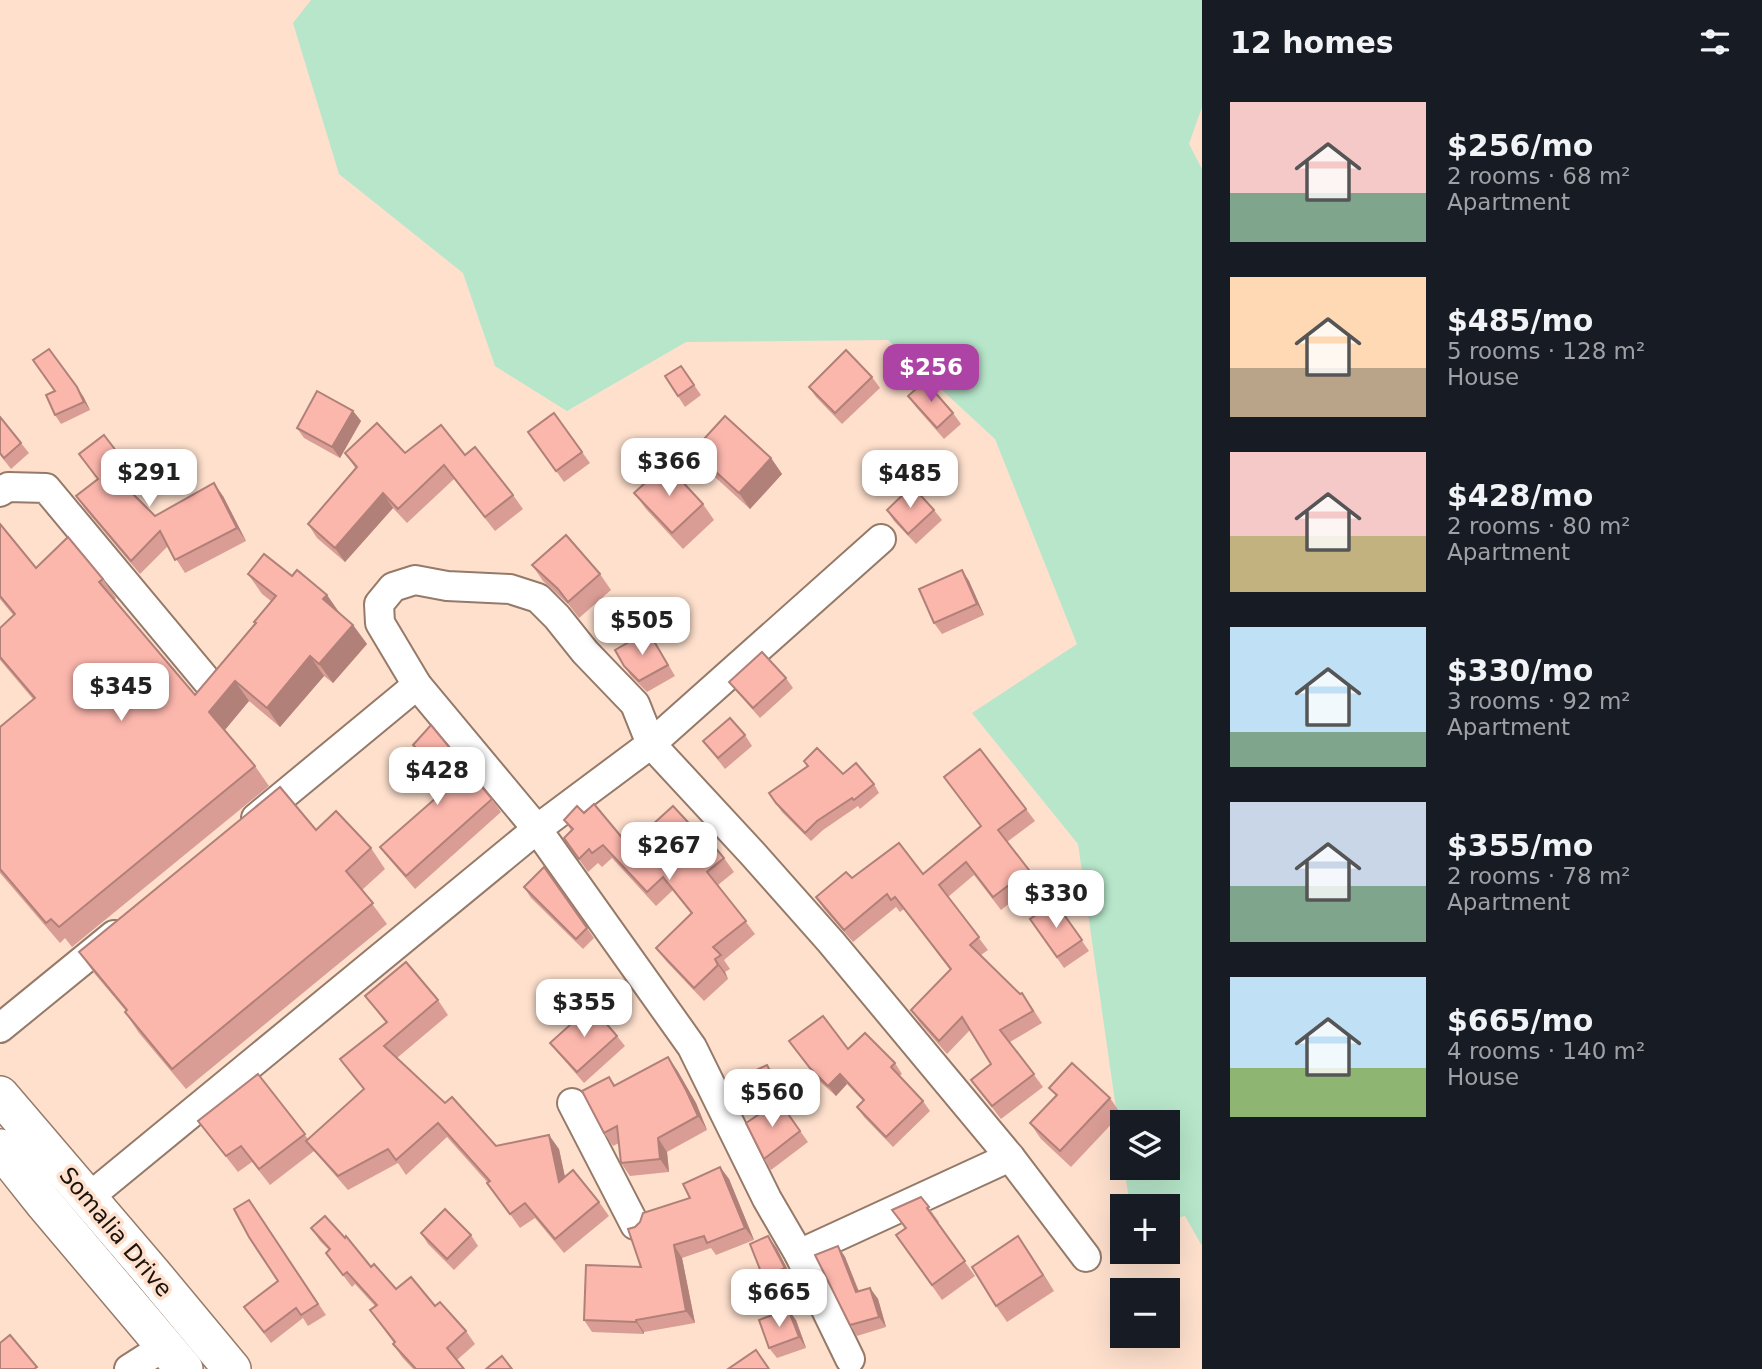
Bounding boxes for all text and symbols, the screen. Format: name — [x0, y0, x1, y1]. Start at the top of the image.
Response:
icon: filters — [1696, 23, 1734, 61]
text: 12 homes — [1230, 25, 1394, 60]
text: $256/mo — [1447, 128, 1593, 163]
icon: home — [1286, 130, 1370, 214]
text: 2 rooms · 68 m² — [1447, 163, 1631, 189]
text: Apartment — [1447, 189, 1570, 215]
text: $485/mo — [1447, 303, 1593, 338]
icon: home — [1286, 305, 1370, 389]
text: 5 rooms · 128 m² — [1447, 338, 1645, 364]
pin: $256 — [890, 344, 972, 404]
text: $256 — [899, 354, 963, 380]
text: House — [1447, 364, 1519, 390]
pin: $366 — [628, 438, 710, 498]
text: $366 — [637, 448, 701, 474]
pin: $291 — [108, 449, 190, 509]
pin: $485 — [869, 450, 951, 510]
text: $291 — [117, 459, 181, 485]
text: $485 — [878, 460, 942, 486]
text: $428/mo — [1447, 478, 1593, 513]
icon: home — [1286, 480, 1370, 564]
text: 2 rooms · 80 m² — [1447, 513, 1631, 539]
text: Apartment — [1447, 539, 1570, 565]
pin: $505 — [601, 598, 683, 657]
text: $505 — [610, 607, 674, 633]
text: $330/mo — [1447, 653, 1593, 688]
icon: home — [1286, 655, 1370, 739]
pin: $345 — [80, 664, 162, 723]
text: $345 — [89, 673, 153, 699]
text: 3 rooms · 92 m² — [1447, 688, 1631, 714]
text: Apartment — [1447, 714, 1570, 740]
pin: $428 — [396, 748, 478, 807]
text: $428 — [405, 757, 469, 783]
pin: $267 — [628, 822, 710, 882]
text: $355/mo — [1447, 828, 1593, 863]
icon: home — [1286, 830, 1370, 914]
text: $267 — [637, 832, 701, 858]
text: 2 rooms · 78 m² — [1447, 863, 1631, 889]
pin: $330 — [1015, 870, 1097, 930]
text: $330 — [1024, 880, 1088, 906]
text: Apartment — [1447, 889, 1570, 915]
pin: $355 — [543, 979, 625, 1039]
text: $355 — [552, 989, 616, 1015]
text: $665/mo — [1447, 1003, 1593, 1038]
icon: home — [1286, 1005, 1370, 1089]
text: 4 rooms · 140 m² — [1447, 1038, 1645, 1064]
text: House — [1447, 1064, 1519, 1090]
pin: $560 — [731, 1070, 813, 1129]
text: $560 — [740, 1079, 804, 1105]
map controls — [1110, 1110, 1180, 1348]
button: layers — [1110, 1110, 1180, 1180]
street label: Somalia Drive — [54, 1162, 178, 1302]
button: + — [1110, 1194, 1180, 1264]
pin: $665 — [738, 1270, 820, 1329]
button: − — [1110, 1278, 1180, 1348]
text: $665 — [747, 1279, 811, 1305]

